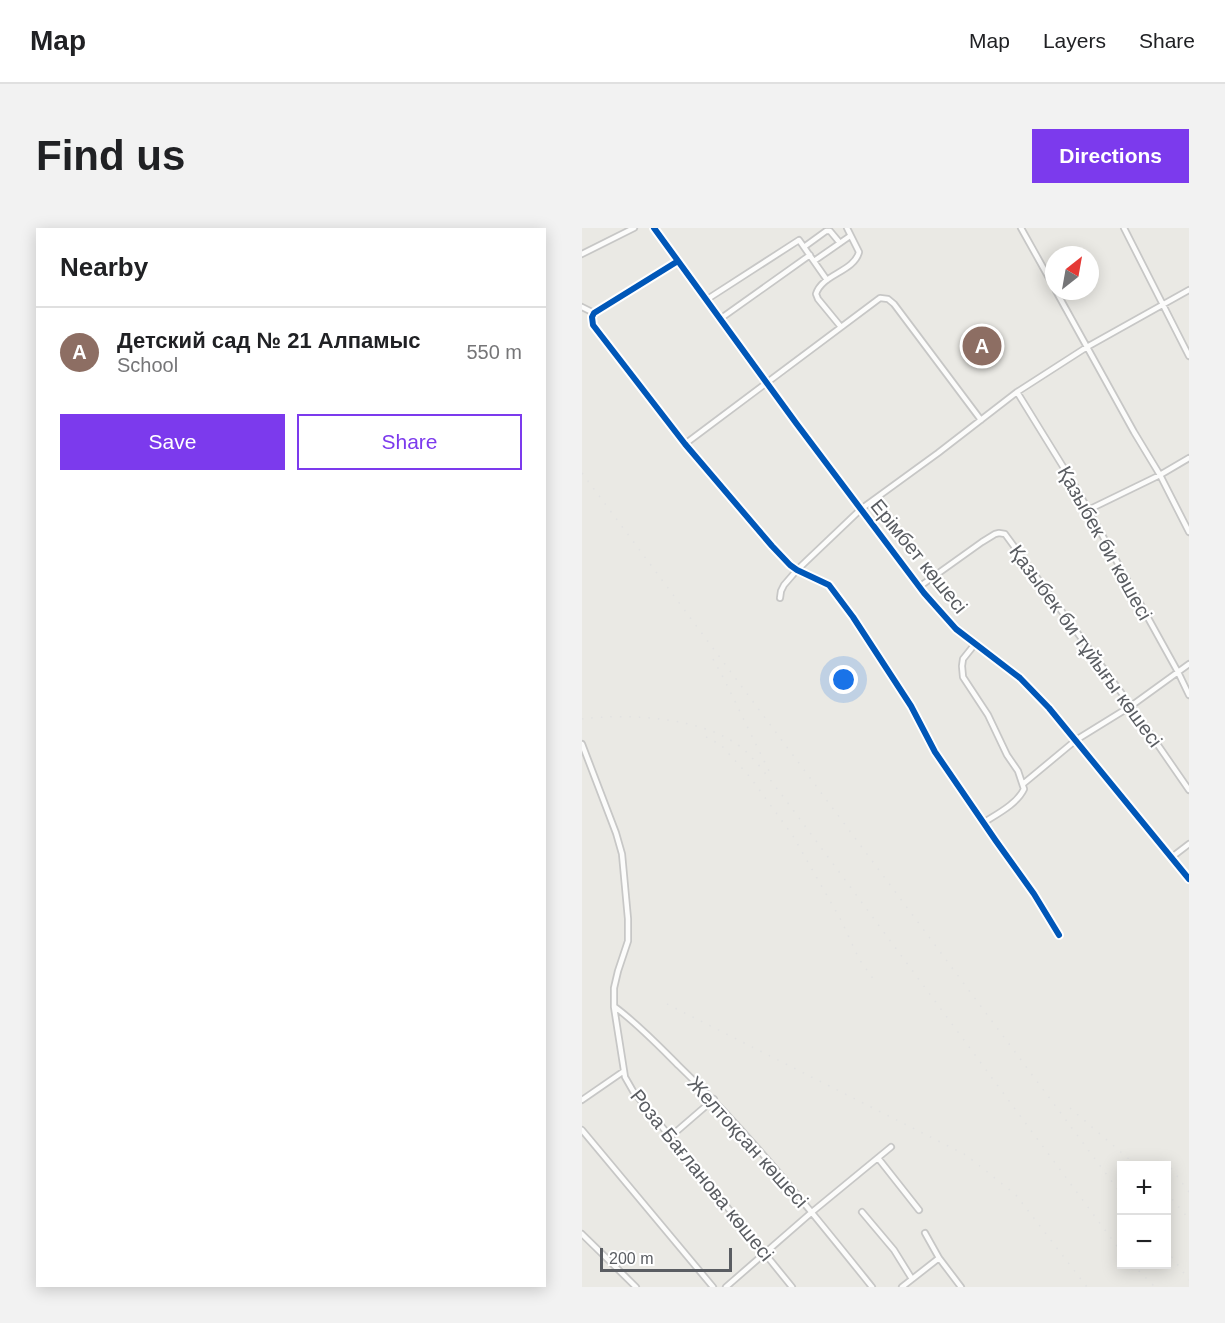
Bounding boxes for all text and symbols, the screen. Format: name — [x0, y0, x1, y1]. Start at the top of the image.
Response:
text: Map — [30, 25, 86, 56]
text: Map — [969, 29, 1010, 52]
text: Layers — [1043, 29, 1106, 52]
text: Share — [1139, 29, 1195, 52]
button: Directions — [1032, 129, 1189, 183]
text: Find us — [36, 132, 185, 179]
north arrow — [1045, 246, 1099, 300]
text: Nearby — [60, 252, 148, 282]
pin: A — [962, 324, 1002, 368]
text: Детский сад № 21 Алпамыс — [117, 328, 421, 353]
text: A — [72, 341, 87, 363]
text: 550 m — [466, 341, 522, 363]
text: School — [117, 354, 178, 376]
button: Save — [60, 414, 285, 470]
button: Share — [297, 414, 522, 470]
street label: Қазыбек би көшесі — [1054, 462, 1156, 624]
street label: Ерімбет көшесі — [866, 495, 972, 617]
street label: Қазыбек би тұйығы көшесі — [1005, 541, 1167, 751]
your location — [829, 665, 858, 694]
street label: Желтоқсан көшесі — [683, 1072, 813, 1212]
street label: Роза Бағланова көшесі — [626, 1085, 778, 1265]
map controls — [1117, 1161, 1171, 1269]
button: + — [1117, 1161, 1171, 1215]
button: − — [1117, 1215, 1171, 1269]
scale bar — [600, 1245, 732, 1272]
text: 200 m — [609, 1250, 653, 1267]

